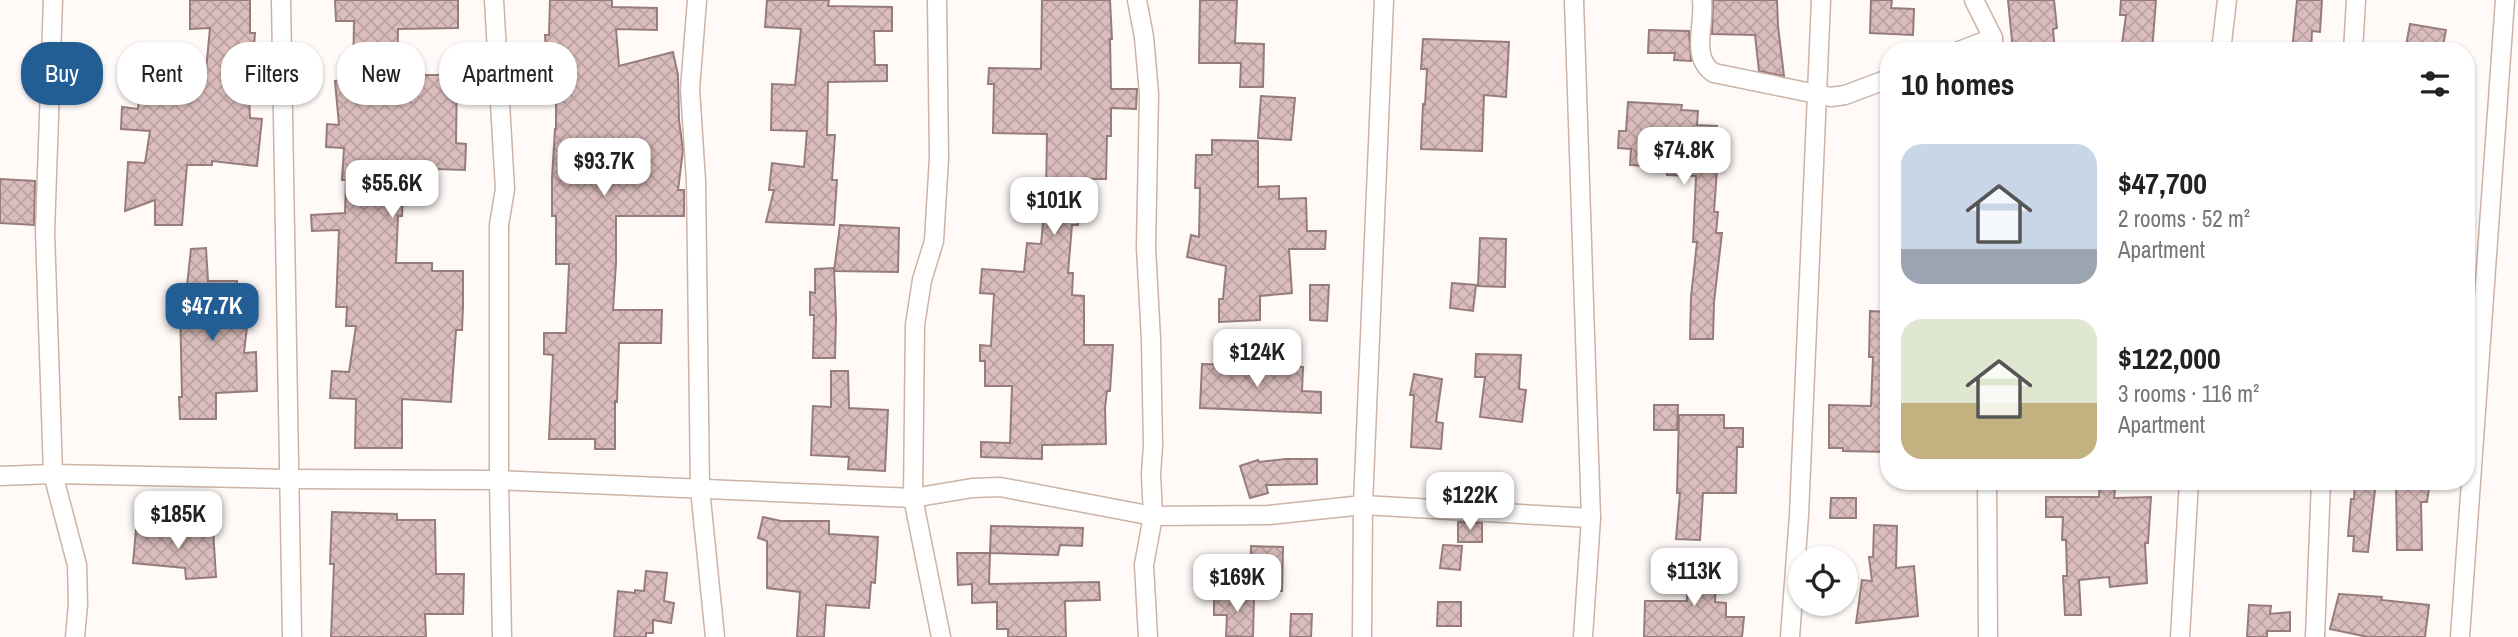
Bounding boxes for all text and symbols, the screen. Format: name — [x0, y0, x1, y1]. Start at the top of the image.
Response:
chip: Buy — [21, 42, 103, 105]
chip: Rent — [117, 42, 207, 105]
chip: Filters — [221, 42, 323, 105]
chip: New — [337, 42, 425, 105]
chip: Apartment — [439, 42, 577, 105]
text: 10 homes — [1901, 64, 2015, 104]
icon: filters — [2416, 65, 2454, 103]
pin: $74.8K — [1627, 128, 1741, 187]
text: $74.8K — [1654, 134, 1714, 165]
pin: $93.7K — [547, 138, 661, 198]
text: $93.7K — [574, 145, 634, 176]
pin: $55.6K — [335, 160, 449, 220]
text: $47,700 — [2118, 163, 2207, 203]
text: $55.6K — [362, 167, 422, 198]
icon: home — [1957, 172, 2041, 256]
pin: $101K — [1005, 177, 1103, 237]
text: $101K — [1026, 184, 1082, 215]
text: 2 rooms · 52 m² — [2118, 203, 2250, 234]
text: Apartment — [2118, 234, 2205, 265]
pin: $47.7K — [155, 284, 269, 343]
text: $47.7K — [182, 290, 242, 321]
pin: $124K — [1208, 330, 1306, 389]
text: $124K — [1229, 336, 1285, 367]
text: $122,000 — [2118, 338, 2221, 378]
icon: home — [1957, 347, 2041, 431]
text: 3 rooms · 116 m² — [2118, 378, 2259, 409]
text: Apartment — [2118, 409, 2205, 440]
pin: $122K — [1421, 472, 1519, 532]
text: $122K — [1442, 479, 1498, 510]
pin: $185K — [129, 491, 227, 551]
text: $185K — [150, 498, 206, 529]
map controls — [1788, 546, 1858, 616]
button: locate — [1788, 546, 1858, 616]
pin: $113K — [1645, 548, 1743, 608]
pin: $169K — [1188, 554, 1286, 614]
text: $113K — [1667, 555, 1721, 586]
text: $169K — [1209, 561, 1265, 592]

